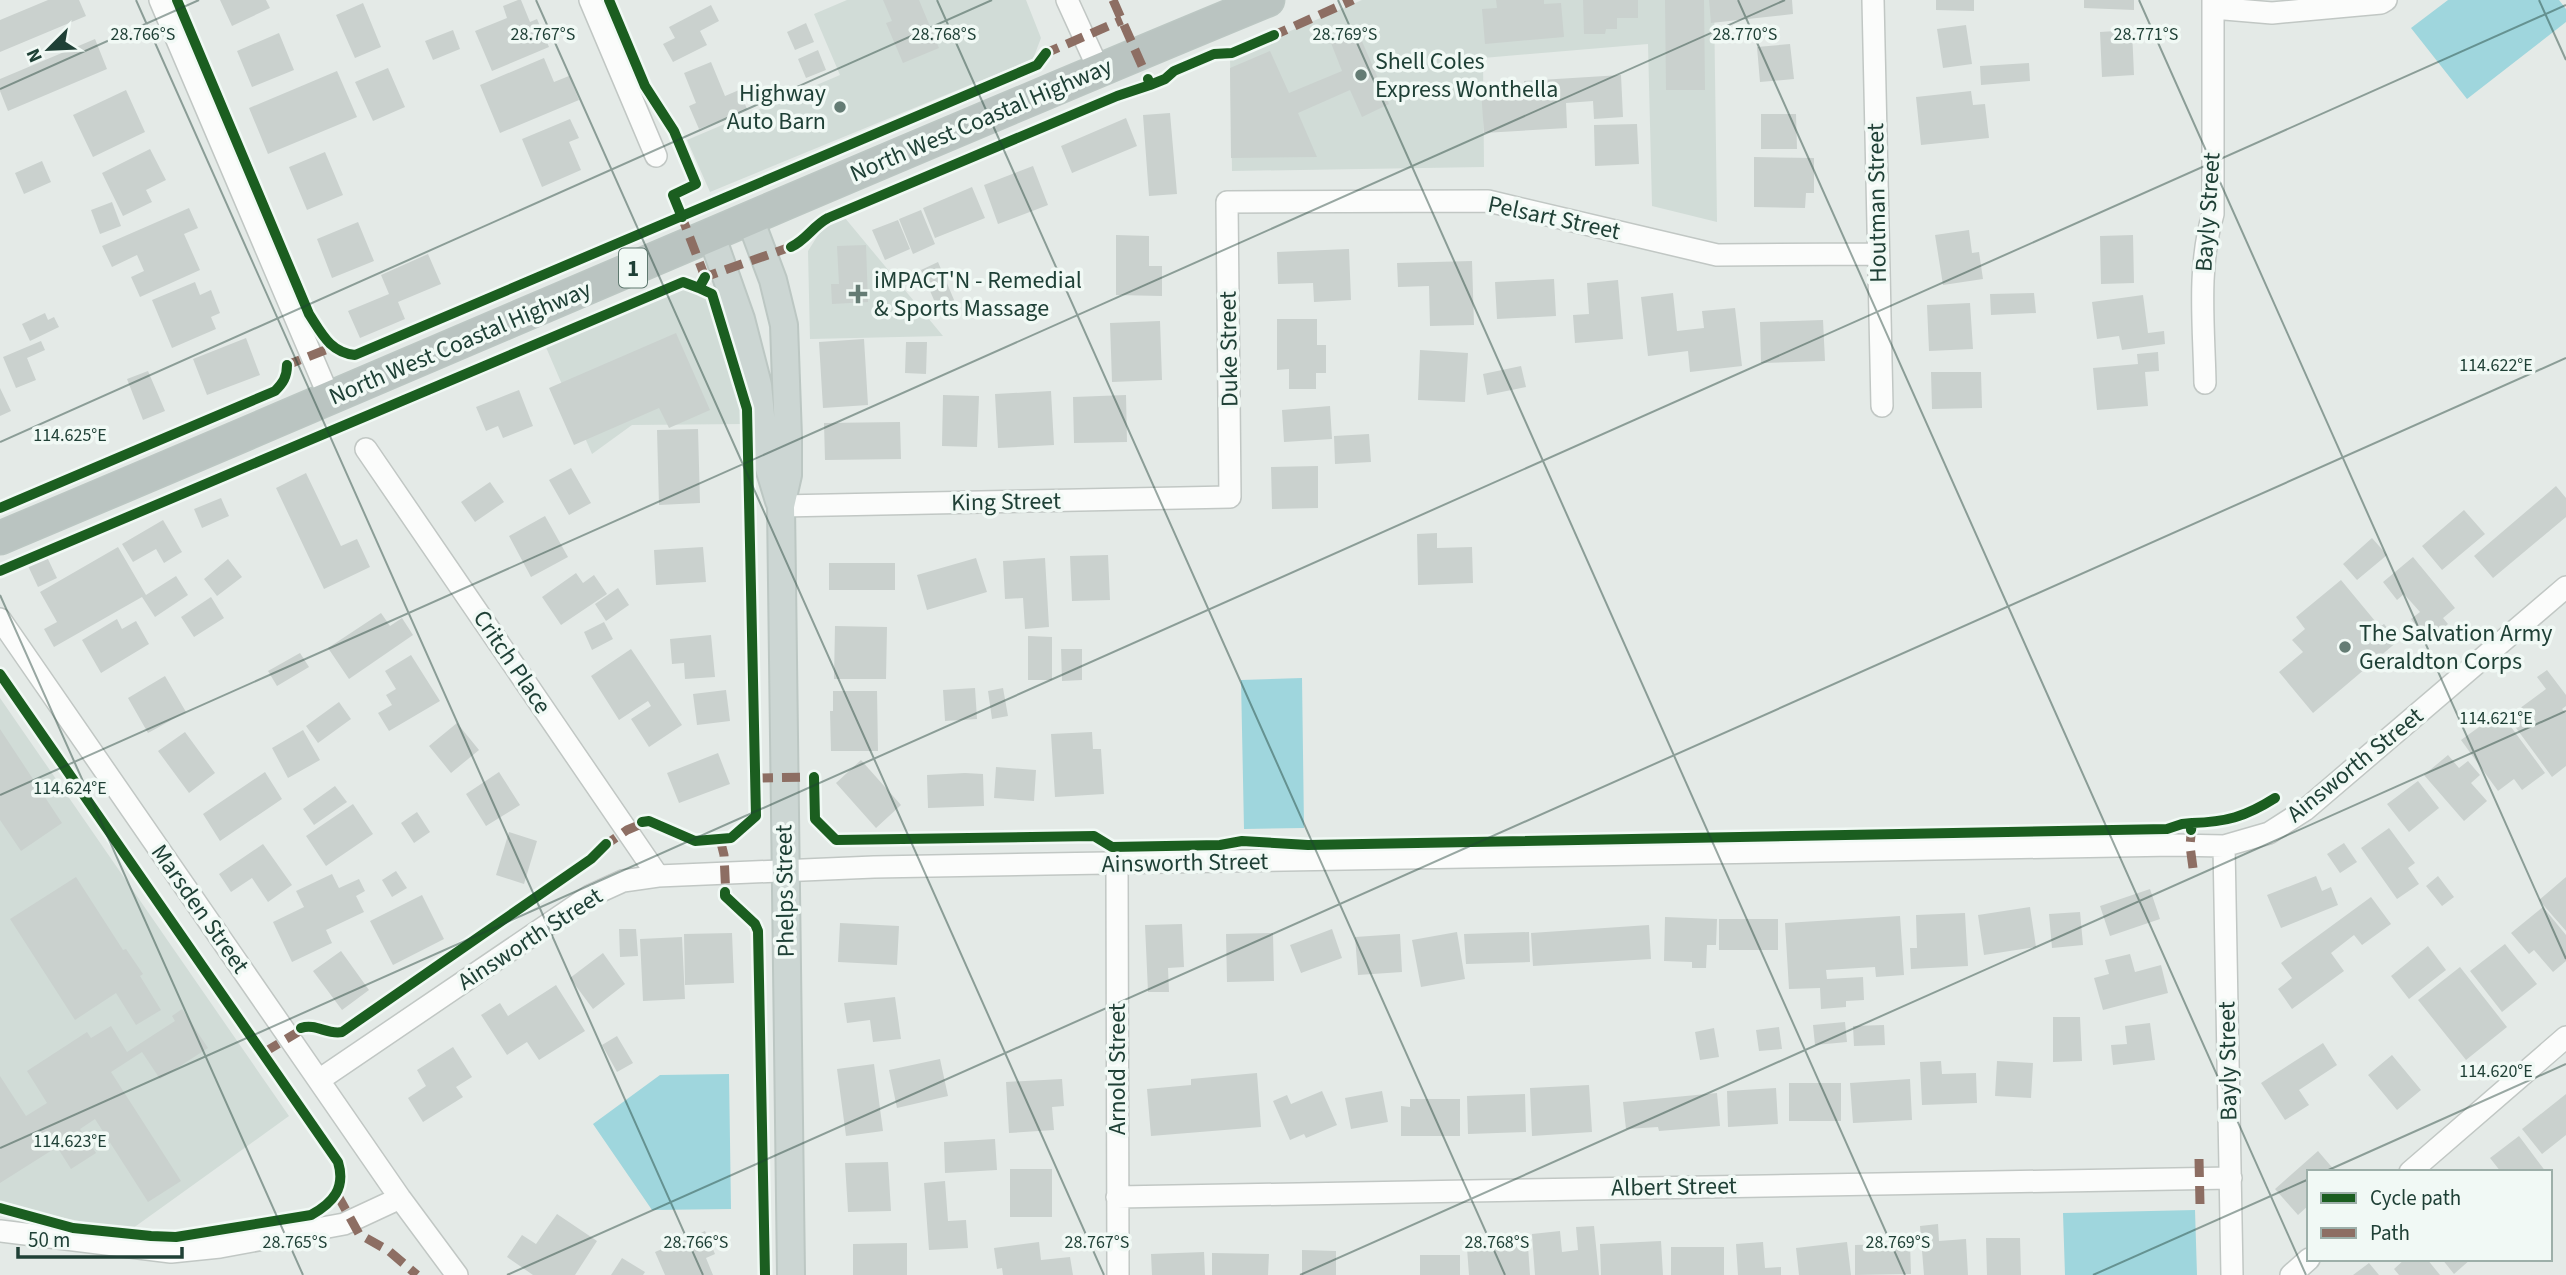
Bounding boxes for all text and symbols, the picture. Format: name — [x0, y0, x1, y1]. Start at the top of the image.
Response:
north arrow — [14, 14, 84, 84]
text: 28.766°S — [111, 22, 175, 47]
text: 28.767°S — [511, 22, 575, 47]
text: 28.768°S — [912, 22, 976, 47]
text: 28.769°S — [1313, 22, 1377, 47]
text: 28.770°S — [1713, 22, 1777, 47]
text: 28.771°S — [2114, 22, 2178, 47]
text: N — [20, 44, 50, 67]
place label: Shell Coles Express Wonthella — [1375, 44, 1558, 107]
street label: North West Coastal Highway — [844, 49, 1118, 191]
marker: Shell Coles Express Wonthella — [1353, 67, 1369, 83]
place label: Highway Auto Barn — [727, 76, 826, 139]
marker: Highway Auto Barn — [832, 99, 848, 115]
street label: Houtman Street — [1858, 123, 1896, 283]
street label: Bayly Street — [2186, 151, 2230, 273]
street label: Pelsart Street — [1485, 187, 1623, 249]
road number: 1 — [619, 248, 647, 288]
place label: iMPACT'N - Remedial & Sports Massage — [874, 263, 1082, 326]
street label: North West Coastal Highway — [323, 272, 597, 414]
marker: iMPACT'N - Remedial & Sports Massage — [848, 284, 868, 304]
street label: Duke Street — [1210, 291, 1248, 407]
text: 114.622°E — [2459, 353, 2533, 378]
text: 114.625°E — [33, 423, 107, 448]
street label: King Street — [951, 484, 1061, 520]
street label: Critch Place — [464, 603, 560, 721]
place label: The Salvation Army Geraldton Corps — [2359, 616, 2553, 679]
marker: The Salvation Army Geraldton Corps — [2337, 639, 2353, 655]
street label: Ainsworth Street — [2279, 699, 2431, 831]
text: 114.621°E — [2459, 706, 2533, 731]
text: 114.624°E — [33, 776, 107, 801]
street label: Phelps Street — [766, 824, 804, 958]
street label: Marsden Street — [142, 837, 258, 981]
street label: Ainsworth Street — [1101, 844, 1269, 882]
street label: Ainsworth Street — [451, 879, 609, 999]
street label: Bayly Street — [2209, 1001, 2247, 1121]
street label: Arnold Street — [1100, 1003, 1135, 1135]
text: 114.620°E — [2459, 1059, 2533, 1084]
text: 114.623°E — [33, 1129, 107, 1154]
street label: Albert Street — [1611, 1168, 1737, 1206]
legend — [2307, 1170, 2552, 1261]
text: Cycle path — [2370, 1183, 2461, 1213]
scale bar — [18, 1216, 182, 1260]
text: Path — [2370, 1218, 2410, 1248]
text: 50 m — [28, 1225, 70, 1255]
text: 28.765°S — [263, 1230, 327, 1255]
text: 28.766°S — [664, 1230, 728, 1255]
text: 28.767°S — [1065, 1230, 1129, 1255]
text: 28.768°S — [1465, 1230, 1529, 1255]
text: 28.769°S — [1866, 1230, 1930, 1255]

